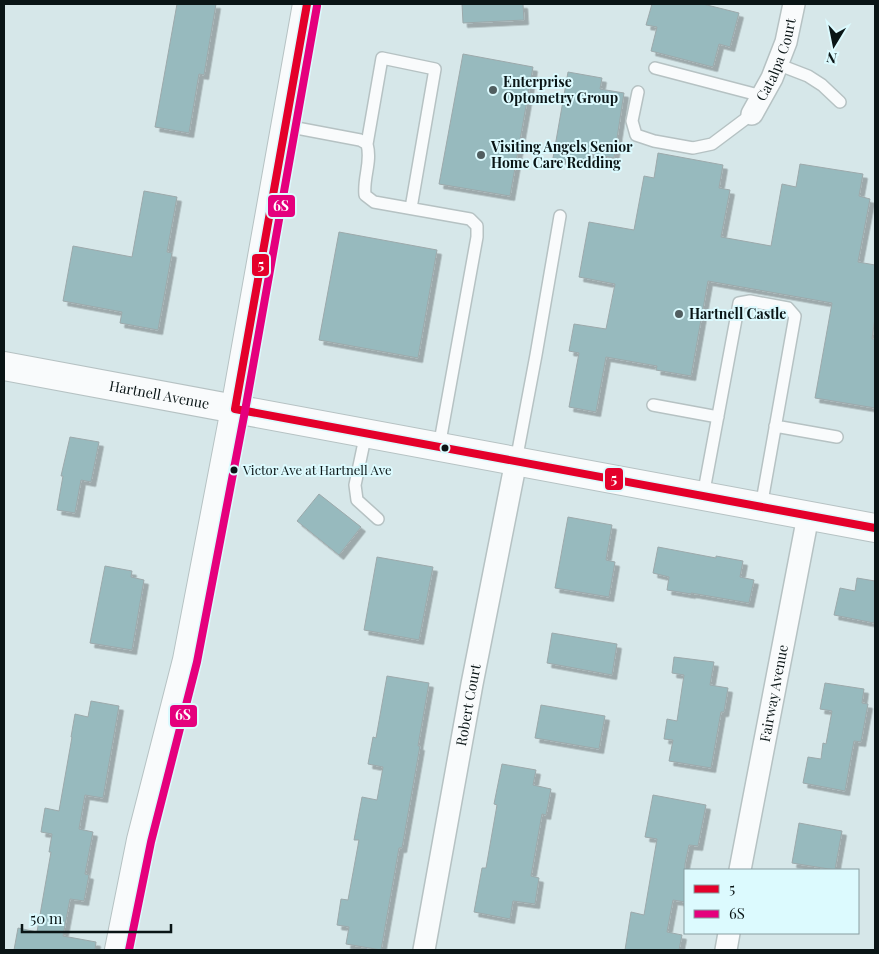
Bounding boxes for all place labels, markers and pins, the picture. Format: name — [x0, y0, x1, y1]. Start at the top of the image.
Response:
place label: Enterprise Optometry Group — [503, 72, 618, 107]
marker: Enterprise Optometry Group — [487, 84, 499, 96]
place label: Visiting Angels Senior Home Care Redding — [490, 137, 633, 172]
marker: Visiting Angels Senior Home Care Redding — [475, 149, 487, 161]
place label: Hartnell Castle — [689, 304, 786, 323]
marker: Hartnell Castle — [673, 308, 685, 320]
unlabelled marker — [440, 443, 450, 453]
place label: Victor Ave at Hartnell Ave — [242, 461, 392, 478]
marker: Victor Ave at Hartnell Ave — [229, 465, 239, 475]

